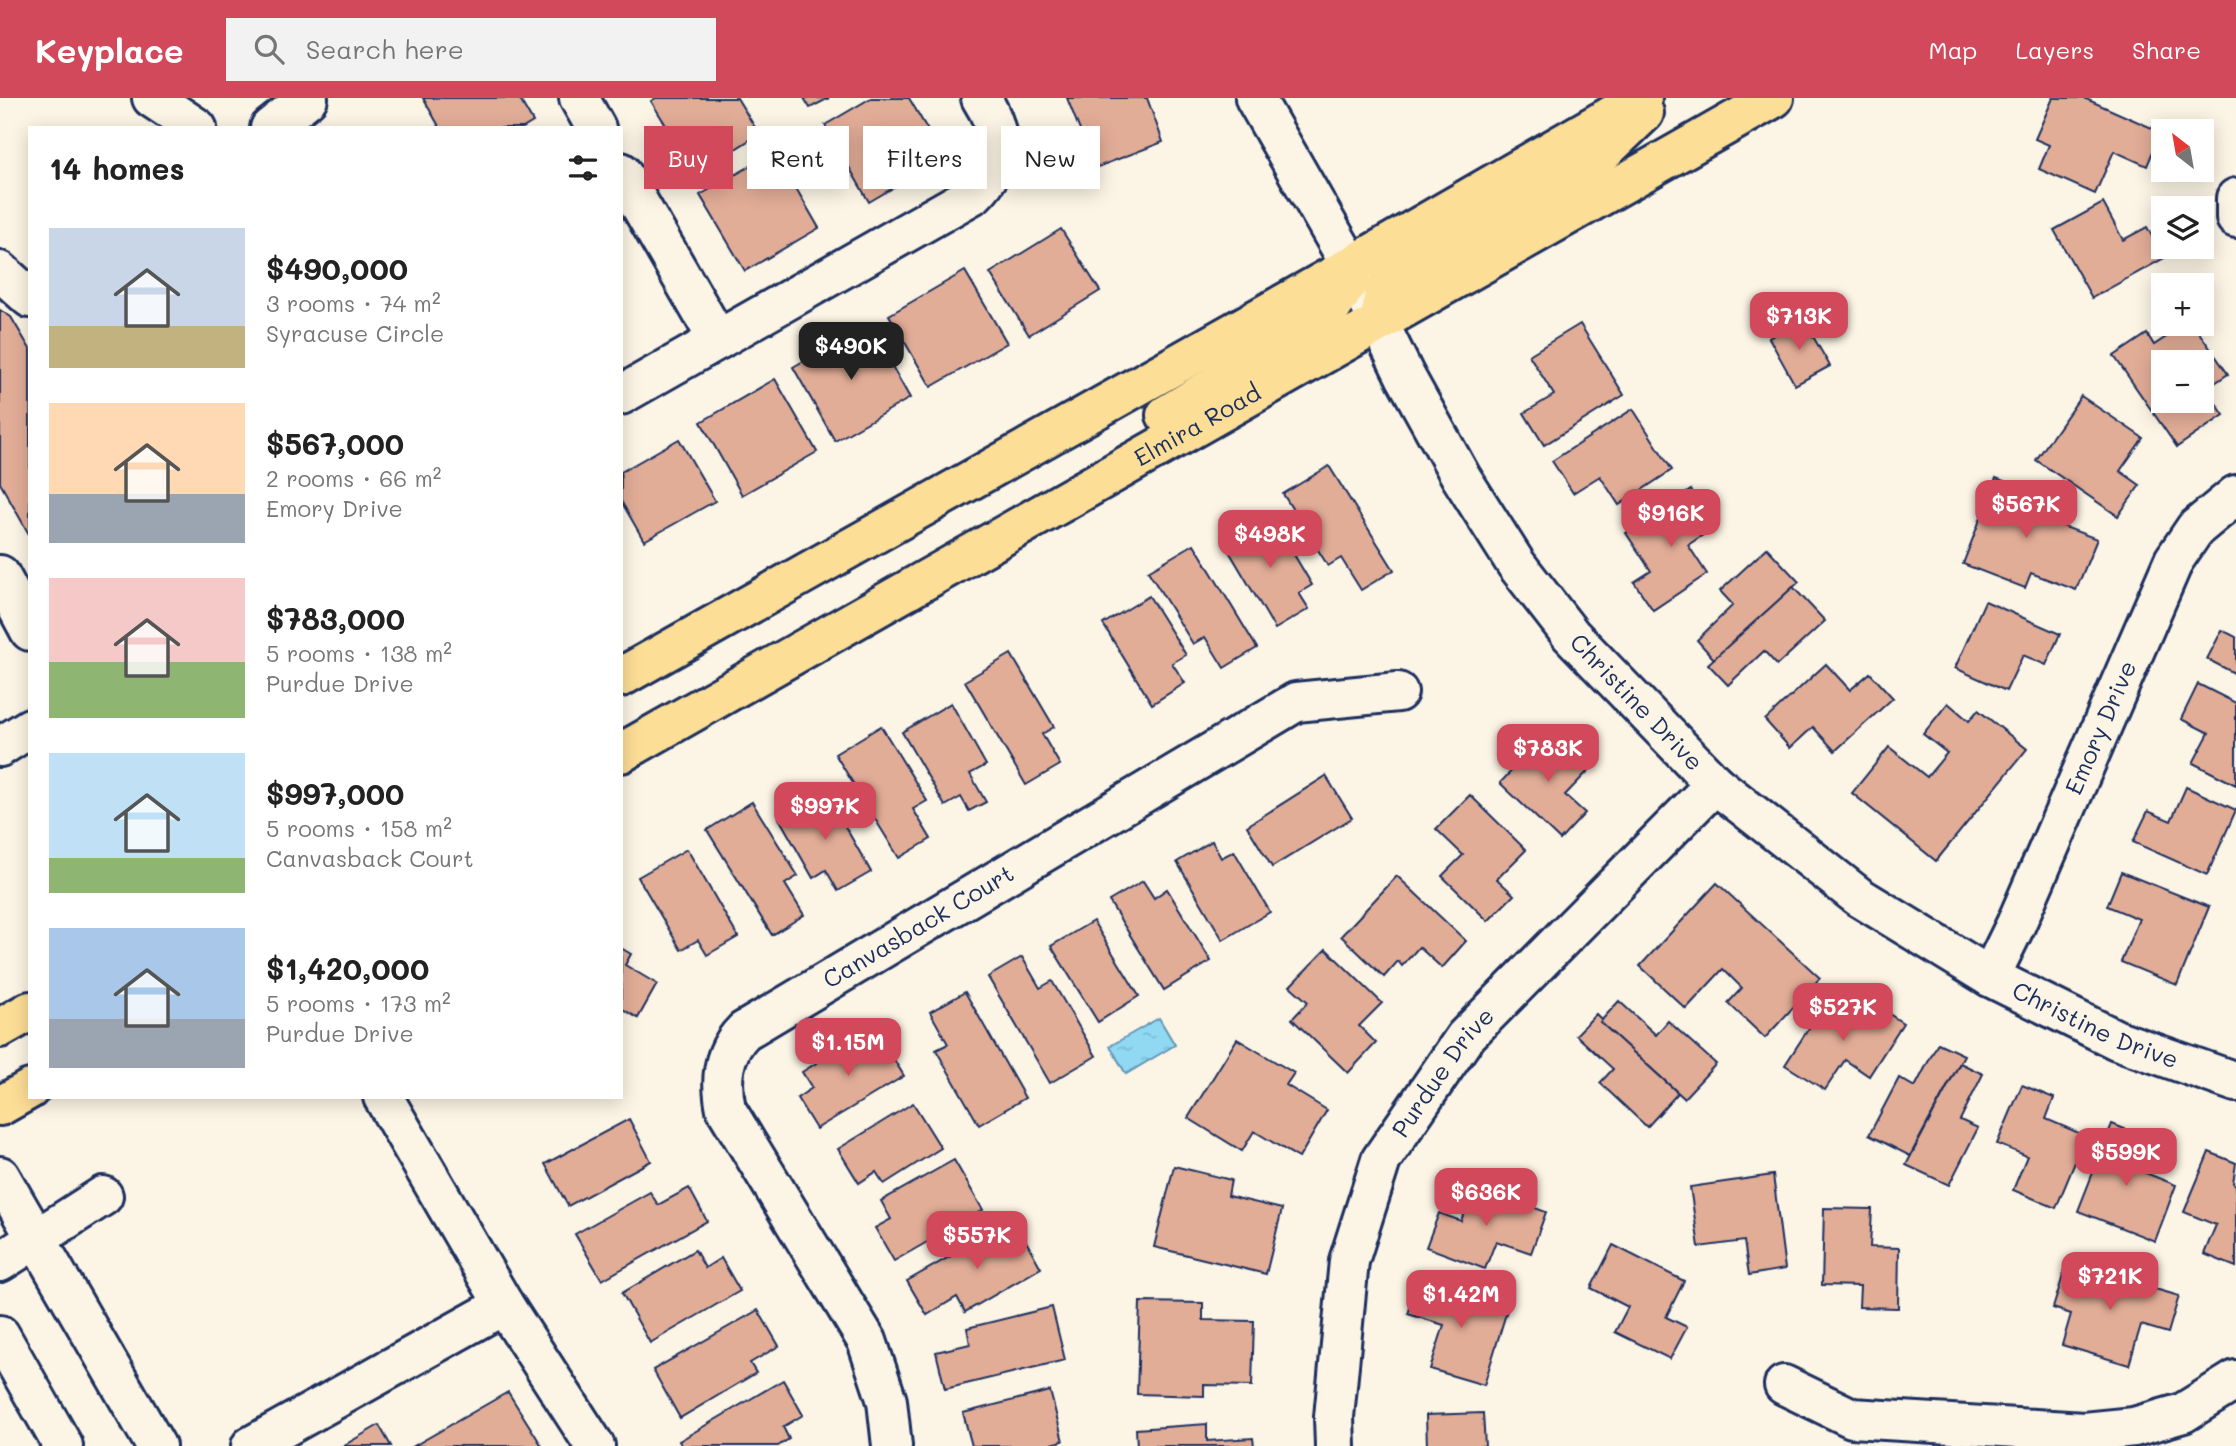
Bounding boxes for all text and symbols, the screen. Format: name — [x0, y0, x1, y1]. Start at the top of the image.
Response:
search box — [226, 18, 716, 81]
text: Keyplace — [35, 28, 184, 71]
icon: search — [250, 30, 288, 68]
text: Search here — [306, 32, 464, 66]
text: Map — [1929, 34, 1977, 65]
text: Layers — [2015, 34, 2094, 65]
text: Share — [2132, 34, 2201, 65]
north arrow — [2151, 119, 2214, 182]
map controls — [2151, 119, 2214, 413]
chip: Buy — [644, 126, 733, 189]
chip: Rent — [747, 126, 849, 189]
chip: Filters — [863, 126, 987, 189]
chip: New — [1001, 126, 1100, 189]
text: 14 homes — [49, 148, 185, 188]
icon: filters — [564, 149, 602, 187]
button: layers — [2151, 196, 2214, 259]
text: $490,000 — [266, 248, 408, 288]
icon: home — [105, 256, 189, 340]
button: + — [2151, 273, 2214, 336]
text: 3 rooms · 74 m² — [266, 288, 441, 318]
pin: $713K — [1750, 292, 1848, 352]
text: $713K — [1766, 300, 1832, 330]
text: Syracuse Circle — [266, 318, 444, 348]
pin: $490K — [802, 322, 900, 382]
text: $490K — [815, 330, 887, 360]
button: − — [2151, 350, 2214, 413]
street label: Elmira Road — [1128, 376, 1266, 472]
text: $567,000 — [266, 423, 404, 463]
icon: home — [105, 431, 189, 515]
text: 2 rooms · 66 m² — [266, 463, 441, 493]
pin: $567K — [1977, 480, 2075, 540]
text: $567K — [1991, 488, 2061, 518]
pin: $916K — [1622, 490, 1720, 549]
text: Emory Drive — [266, 493, 403, 523]
text: $916K — [1637, 497, 1705, 527]
pin: $498K — [1221, 510, 1319, 570]
text: $498K — [1234, 518, 1306, 548]
text: $783,000 — [266, 598, 405, 638]
icon: home — [105, 606, 189, 690]
street label: Christine Drive — [1564, 626, 1711, 777]
text: 5 rooms · 138 m² — [266, 638, 452, 668]
street label: Emory Drive — [2057, 655, 2142, 799]
text: Purdue Drive — [266, 668, 414, 698]
pin: $783K — [1499, 724, 1597, 784]
text: $783K — [1513, 732, 1583, 762]
text: $997,000 — [266, 773, 404, 813]
icon: home — [105, 781, 189, 865]
pin: $997K — [776, 782, 874, 842]
text: $997K — [790, 790, 860, 820]
text: 5 rooms · 158 m² — [266, 813, 452, 843]
text: Canvasback Court — [266, 843, 474, 873]
street label: Canvasback Court — [817, 857, 1019, 994]
text: $1,420,000 — [266, 948, 429, 988]
icon: home — [105, 956, 189, 1040]
street label: Christine Drive — [2007, 974, 2183, 1074]
pin: $527K — [1794, 984, 1892, 1043]
text: 5 rooms · 173 m² — [266, 988, 451, 1018]
text: $527K — [1809, 991, 1877, 1021]
street label: Purdue Drive — [1384, 1000, 1500, 1143]
text: Purdue Drive — [266, 1018, 414, 1048]
pin: $1.15M — [791, 1018, 905, 1078]
text: $1.15M — [811, 1026, 885, 1056]
pin: $599K — [2077, 1128, 2175, 1188]
text: $599K — [2091, 1136, 2161, 1166]
pin: $636K — [1437, 1168, 1535, 1228]
text: $636K — [1451, 1176, 1521, 1206]
pin: $557K — [928, 1212, 1026, 1271]
text: $557K — [942, 1219, 1012, 1249]
pin: $721K — [2061, 1252, 2159, 1312]
text: $721K — [2077, 1260, 2143, 1290]
pin: $1.42M — [1404, 1270, 1518, 1330]
text: $1.42M — [1422, 1278, 1500, 1308]

